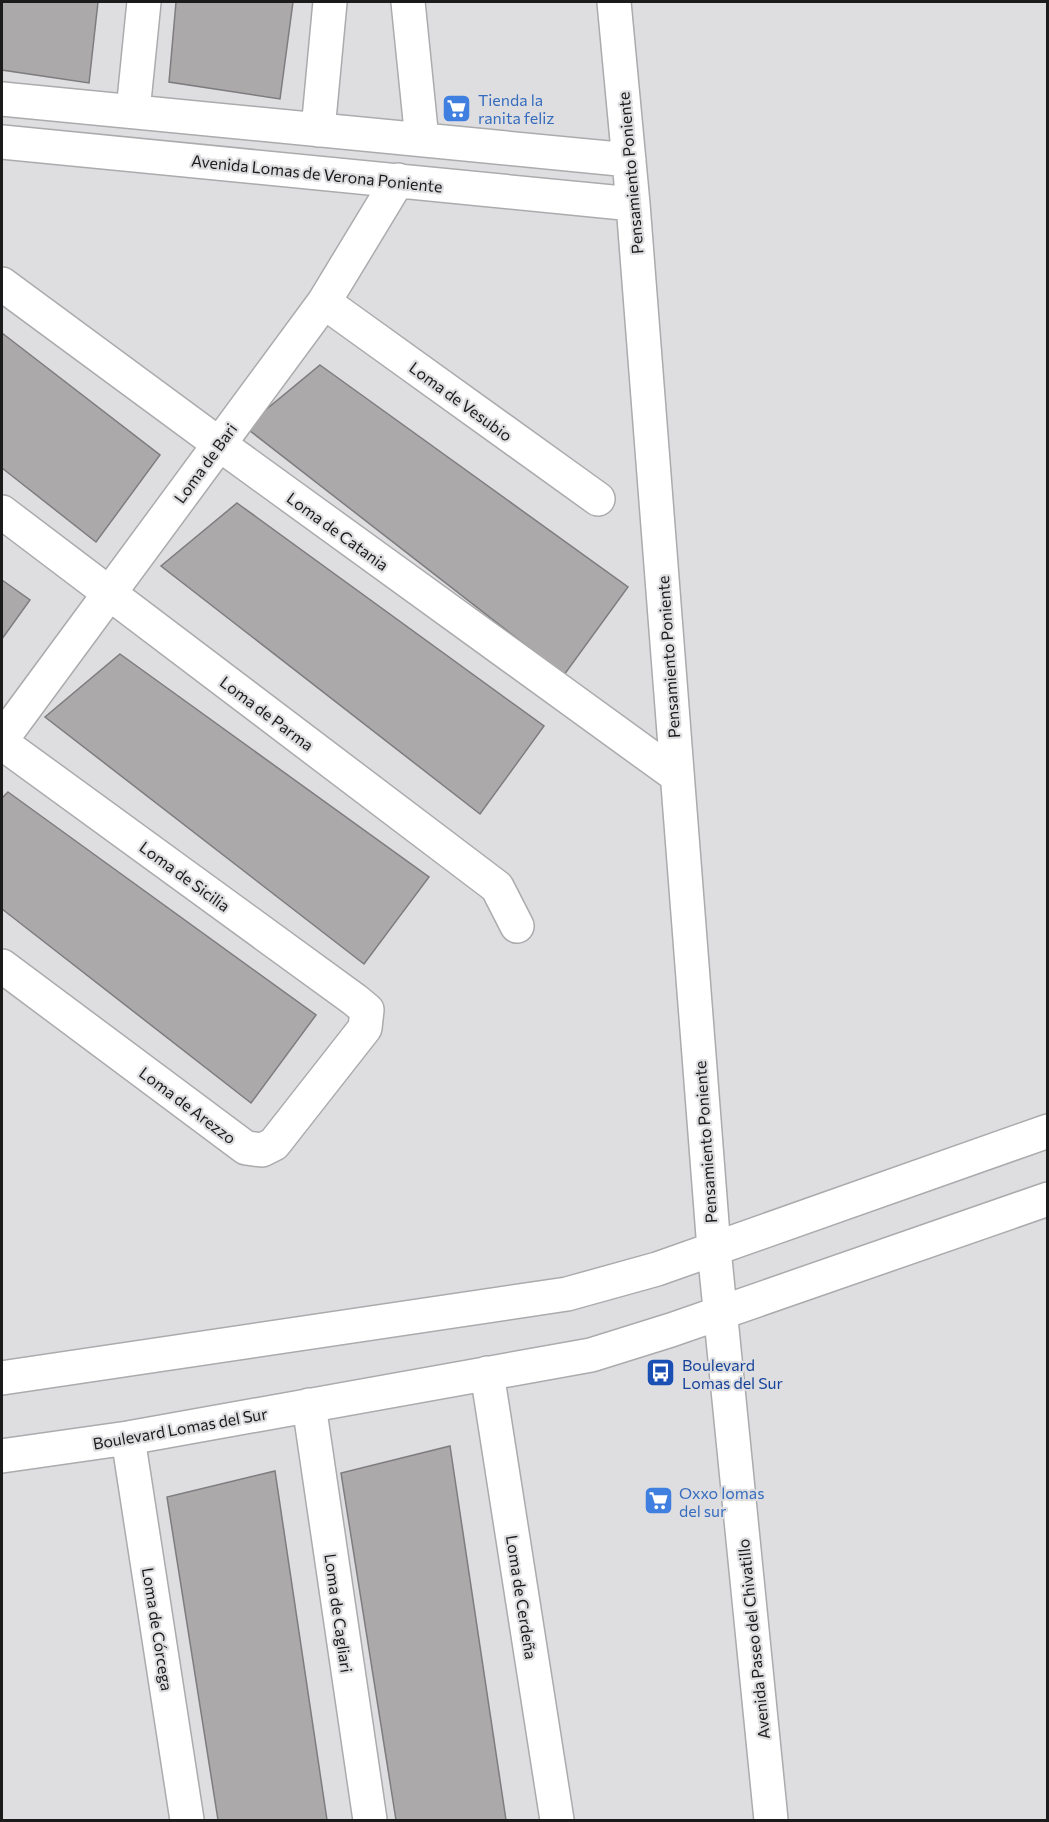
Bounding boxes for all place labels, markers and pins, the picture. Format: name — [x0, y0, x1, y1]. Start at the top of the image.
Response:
place label: Tienda la ranita feliz — [478, 90, 554, 127]
supermarket icon: Tienda la ranita feliz — [441, 92, 473, 124]
place label: Boulevard Lomas del Sur — [682, 1355, 784, 1392]
bus stop icon: Boulevard Lomas del Sur — [645, 1357, 677, 1389]
place label: Oxxo lomas del sur — [679, 1483, 764, 1520]
supermarket icon: Oxxo lomas del sur — [642, 1485, 674, 1517]

